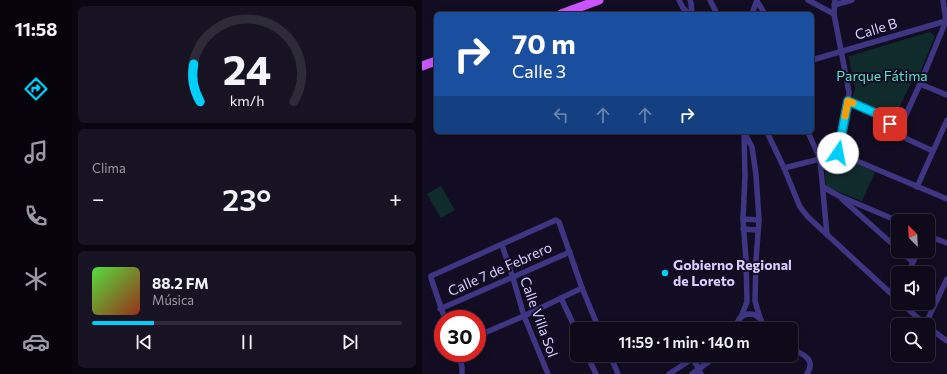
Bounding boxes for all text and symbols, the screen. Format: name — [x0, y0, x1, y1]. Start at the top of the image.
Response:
street label: Calle B — [853, 14, 899, 43]
text: 11:58 — [15, 18, 57, 40]
text: 70 m — [512, 26, 576, 60]
icon: right — [446, 28, 498, 80]
text: 24 — [223, 43, 271, 94]
text: Calle 3 — [512, 60, 566, 82]
park label: Parque Fátima — [836, 67, 928, 84]
icon: directions — [22, 75, 50, 103]
text: km/h — [230, 91, 264, 109]
icon: left — [550, 104, 572, 126]
icon: ahead — [592, 104, 614, 126]
icon: ahead — [634, 104, 656, 126]
icon: right — [676, 104, 698, 126]
pin — [873, 107, 907, 141]
icon: arrive — [879, 113, 901, 135]
position arrow — [817, 132, 859, 174]
icon: music — [22, 138, 50, 166]
text: Clima — [92, 160, 126, 176]
text: 23° — [222, 180, 271, 217]
text: − — [92, 185, 105, 212]
text: + — [389, 185, 402, 212]
icon: phone — [22, 202, 50, 230]
north arrow — [891, 214, 935, 258]
map controls — [891, 214, 935, 362]
street label: Calle 7 de Febrero — [445, 238, 554, 299]
place label: Gobierno Regional de Loreto — [673, 256, 792, 289]
icon: climate — [22, 265, 50, 293]
button: sound — [891, 266, 935, 310]
marker: Gobierno Regional de Loreto — [660, 268, 670, 278]
text: 88.2 FM — [152, 274, 209, 292]
street label: Calle Villa Sol — [517, 274, 562, 359]
text: Música — [152, 292, 194, 308]
speed limit sign: 30 — [434, 310, 486, 362]
button: search — [891, 318, 935, 362]
icon: car — [22, 328, 50, 356]
icon: previous — [133, 331, 155, 353]
icon: pause — [236, 331, 258, 353]
icon: next — [339, 331, 361, 353]
text: 11:59 · 1 min · 140 m — [618, 333, 750, 351]

